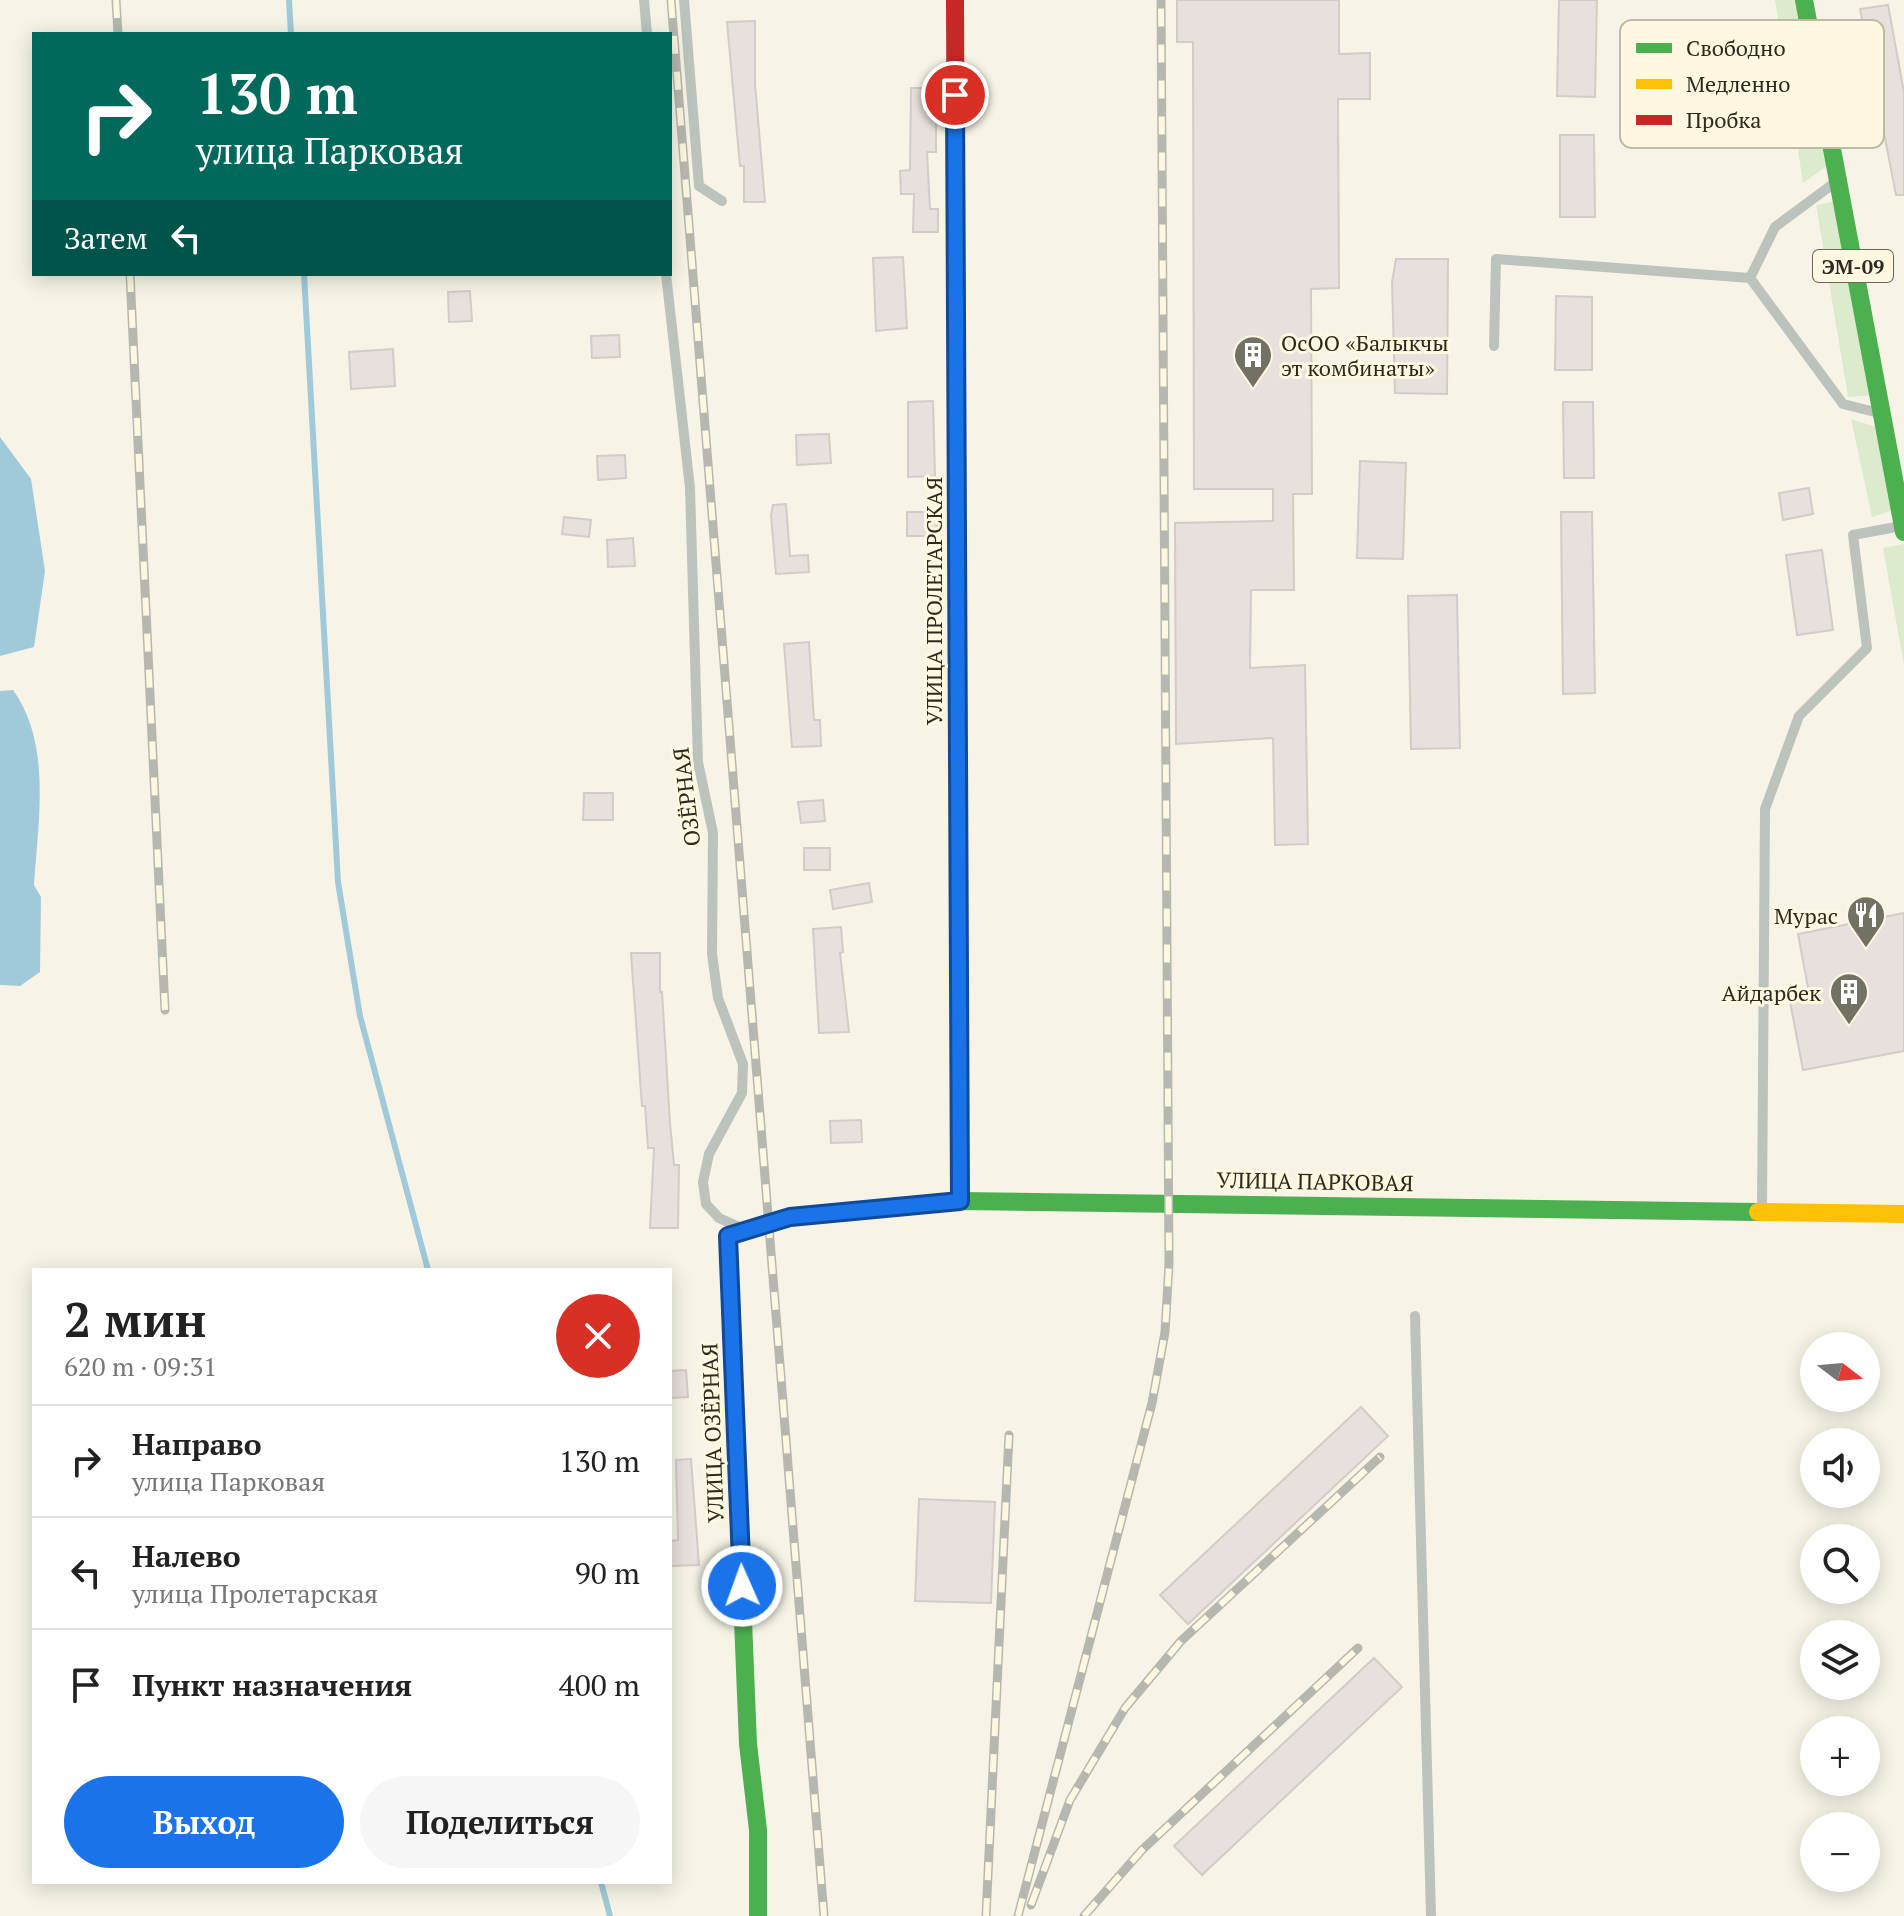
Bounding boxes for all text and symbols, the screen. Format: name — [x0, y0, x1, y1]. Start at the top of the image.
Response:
legend — [1620, 20, 1884, 148]
text: Свободно — [1686, 33, 1786, 62]
text: 130 m — [196, 56, 358, 130]
pin — [921, 61, 989, 129]
icon: right — [64, 64, 168, 168]
text: Медленно — [1686, 69, 1791, 98]
icon: arrive — [933, 73, 977, 117]
text: Пробка — [1686, 105, 1761, 134]
text: улица Парковая — [196, 127, 464, 174]
icon: left — [164, 216, 208, 260]
text: Затем — [64, 218, 148, 258]
road number: ЭМ-09 — [1813, 250, 1893, 282]
place label: ОсОО «Балыкчы эт комбинаты» — [1281, 328, 1449, 382]
building icon: ОсОО «Балыкчы эт комбинаты» — [1232, 334, 1274, 389]
street label: УЛИЦА ПРОЛЕТАРСКАЯ — [919, 477, 948, 725]
street label: ОЗЁРНАЯ — [666, 746, 706, 848]
restaurant icon: Мурас — [1845, 894, 1887, 949]
place label: Мурас — [1774, 901, 1838, 930]
building icon: Айдарбек — [1828, 971, 1870, 1026]
place label: Айдарбек — [1721, 978, 1821, 1007]
street label: УЛИЦА ПАРКОВАЯ — [1216, 1165, 1414, 1197]
text: 2 мин — [64, 1287, 206, 1351]
button: close — [556, 1294, 640, 1378]
north arrow — [1800, 1332, 1880, 1412]
map controls — [1800, 1332, 1880, 1892]
street label: УЛИЦА ОЗЁРНАЯ — [694, 1343, 730, 1523]
text: 620 m · 09:31 — [64, 1349, 217, 1383]
text: Направо — [132, 1424, 262, 1464]
button: sound — [1800, 1428, 1880, 1508]
icon: right — [64, 1439, 108, 1483]
text: 130 m — [559, 1441, 640, 1481]
text: улица Парковая — [132, 1464, 325, 1498]
button: search — [1800, 1524, 1880, 1604]
text: Налево — [132, 1536, 241, 1576]
position arrow — [700, 1544, 784, 1628]
icon: left — [64, 1551, 108, 1595]
text: 90 m — [575, 1553, 640, 1593]
text: улица Пролетарская — [132, 1576, 378, 1610]
button: layers — [1800, 1620, 1880, 1700]
icon: arrive — [64, 1663, 108, 1707]
text: Пункт назначения — [132, 1665, 412, 1705]
text: 400 m — [559, 1665, 640, 1705]
button: + — [1800, 1716, 1880, 1796]
button: Выход — [64, 1776, 344, 1868]
button: Поделиться — [360, 1776, 640, 1868]
button: − — [1800, 1812, 1880, 1892]

